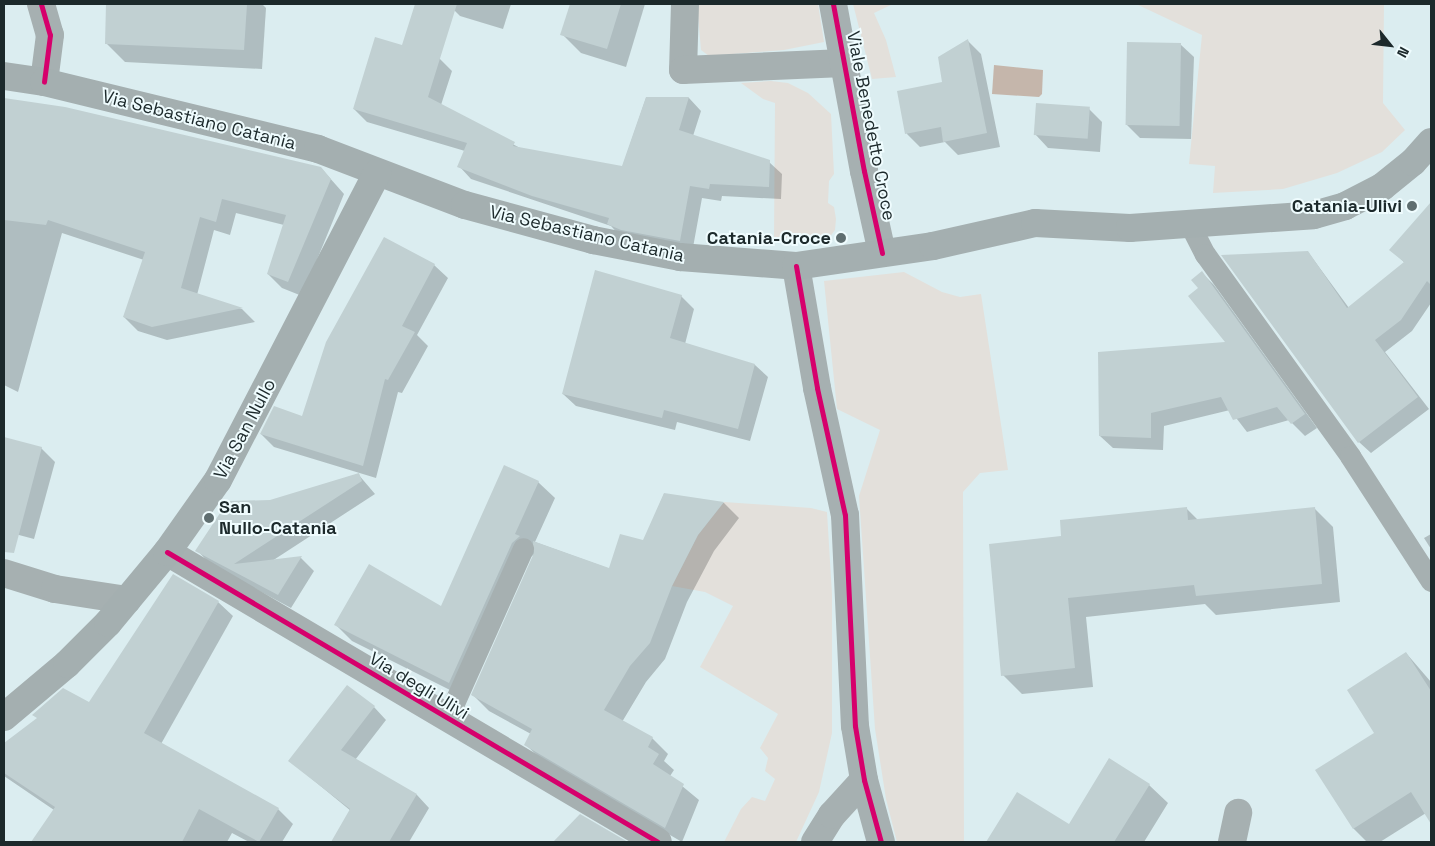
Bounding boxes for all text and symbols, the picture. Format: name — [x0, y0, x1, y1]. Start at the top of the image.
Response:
north arrow — [1365, 20, 1415, 70]
street label: Viale Benedetto Croce — [842, 29, 900, 223]
text: N — [1393, 44, 1413, 61]
street label: Via Sebastiano Catania — [100, 85, 298, 155]
place label: Catania-Ulivi — [1292, 195, 1402, 217]
marker: Catania-Ulivi — [1406, 200, 1418, 212]
street label: Via Sebastiano Catania — [488, 201, 686, 267]
place label: Catania-Croce — [707, 227, 831, 249]
marker: Catania-Croce — [835, 232, 847, 244]
street label: Via San Nullo — [210, 375, 280, 483]
place label: San Nullo-Catania — [219, 497, 337, 540]
marker: San Nullo-Catania — [203, 512, 215, 524]
street label: Via degli Ulivi — [365, 648, 473, 724]

